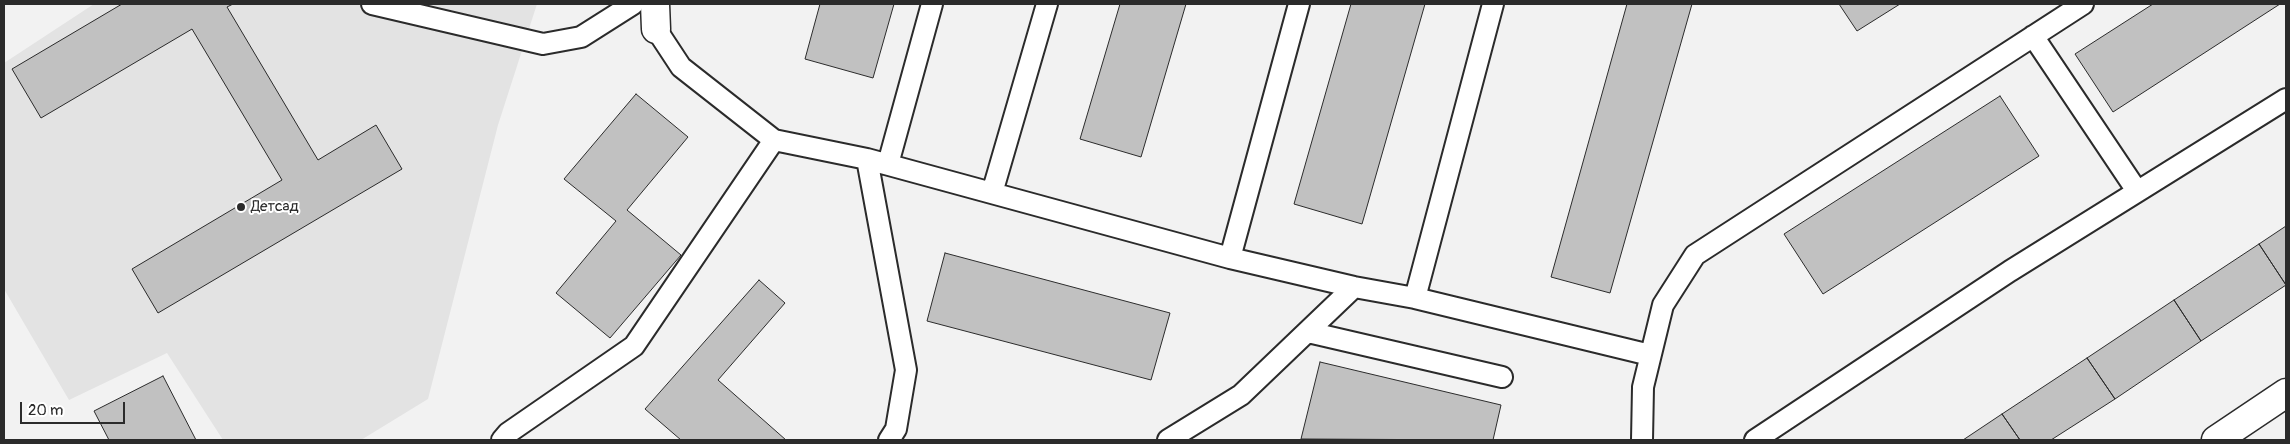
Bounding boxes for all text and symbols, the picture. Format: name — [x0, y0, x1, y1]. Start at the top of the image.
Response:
place label: Детсад — [251, 198, 299, 216]
marker: Детсад — [235, 201, 247, 213]
scale bar — [22, 392, 128, 424]
text: 20 m — [28, 401, 63, 420]

